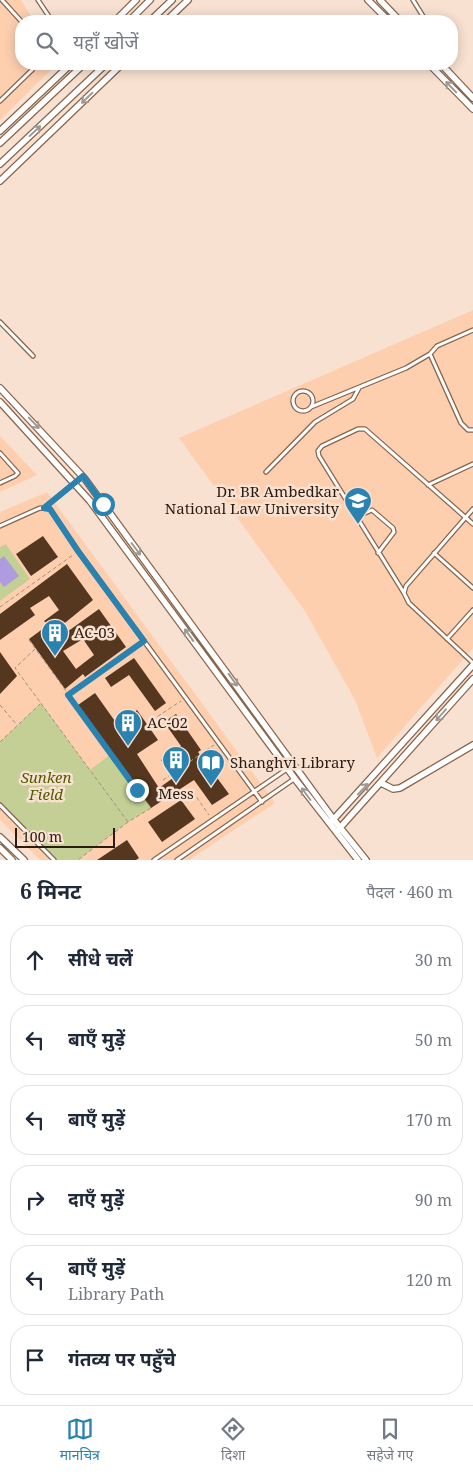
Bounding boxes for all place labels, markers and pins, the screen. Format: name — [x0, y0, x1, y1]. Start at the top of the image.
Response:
place label: Dr. BR Ambedkar National Law University — [165, 481, 340, 518]
school or university icon: Dr. BR Ambedkar National Law University — [343, 486, 373, 525]
building icon: AC-03 — [40, 618, 70, 657]
place label: AC-03 — [74, 622, 115, 642]
building icon: AC-02 — [113, 708, 143, 747]
place label: AC-02 — [147, 712, 188, 732]
building icon: Mess — [161, 745, 191, 784]
library icon: Shanghvi Library — [196, 748, 226, 787]
place label: Shanghvi Library — [230, 752, 355, 772]
place label: Mess — [158, 783, 194, 803]

